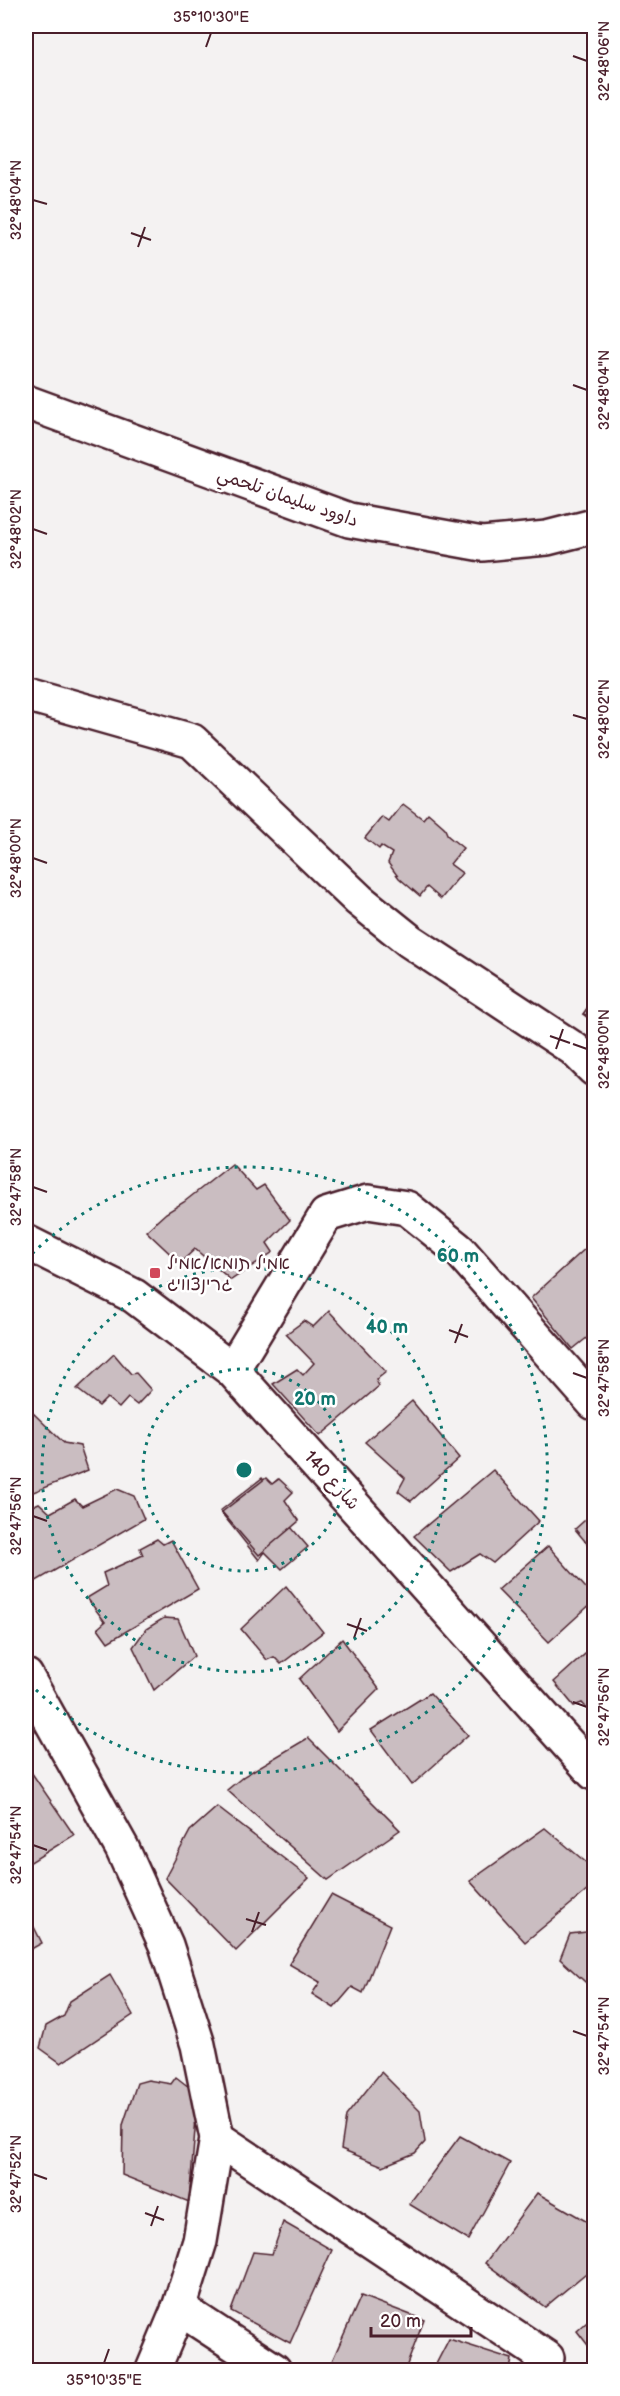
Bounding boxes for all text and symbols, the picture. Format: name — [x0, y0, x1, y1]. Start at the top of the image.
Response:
text: 35°10'30"E — [173, 8, 249, 27]
text: 32°48'06"N — [595, 21, 614, 101]
text: 32°48'04"N — [7, 160, 26, 240]
text: 32°48'04"N — [595, 350, 614, 430]
street label: داوود سليمان تلحمي — [213, 464, 361, 536]
text: 32°48'02"N — [7, 489, 26, 569]
text: 32°48'02"N — [595, 679, 614, 759]
text: 32°48'00"N — [7, 818, 26, 898]
text: 32°48'00"N — [595, 1009, 614, 1089]
text: 32°47'58"N — [7, 1148, 26, 1226]
text: 60 m — [437, 1246, 479, 1267]
place label: אמיל תומא/אמיל גרינצוויג — [167, 1253, 290, 1295]
marker: אמיל תומא/אמיל גרינצוויג — [148, 1266, 162, 1280]
text: 40 m — [366, 1317, 408, 1338]
text: 32°47'58"N — [595, 1339, 614, 1417]
text: 20 m — [294, 1389, 336, 1410]
street label: شارع 140 — [299, 1446, 364, 1515]
centre of rings — [234, 1460, 254, 1480]
text: 32°47'56"N — [7, 1476, 26, 1556]
text: 32°47'56"N — [595, 1667, 614, 1747]
text: 32°47'54"N — [7, 1805, 26, 1885]
text: 32°47'54"N — [595, 1996, 614, 2076]
text: 32°47'52"N — [7, 2135, 26, 2213]
scale bar — [371, 2300, 472, 2338]
text: 20 m — [380, 2311, 421, 2332]
text: 35°10'35"E — [66, 2371, 142, 2390]

